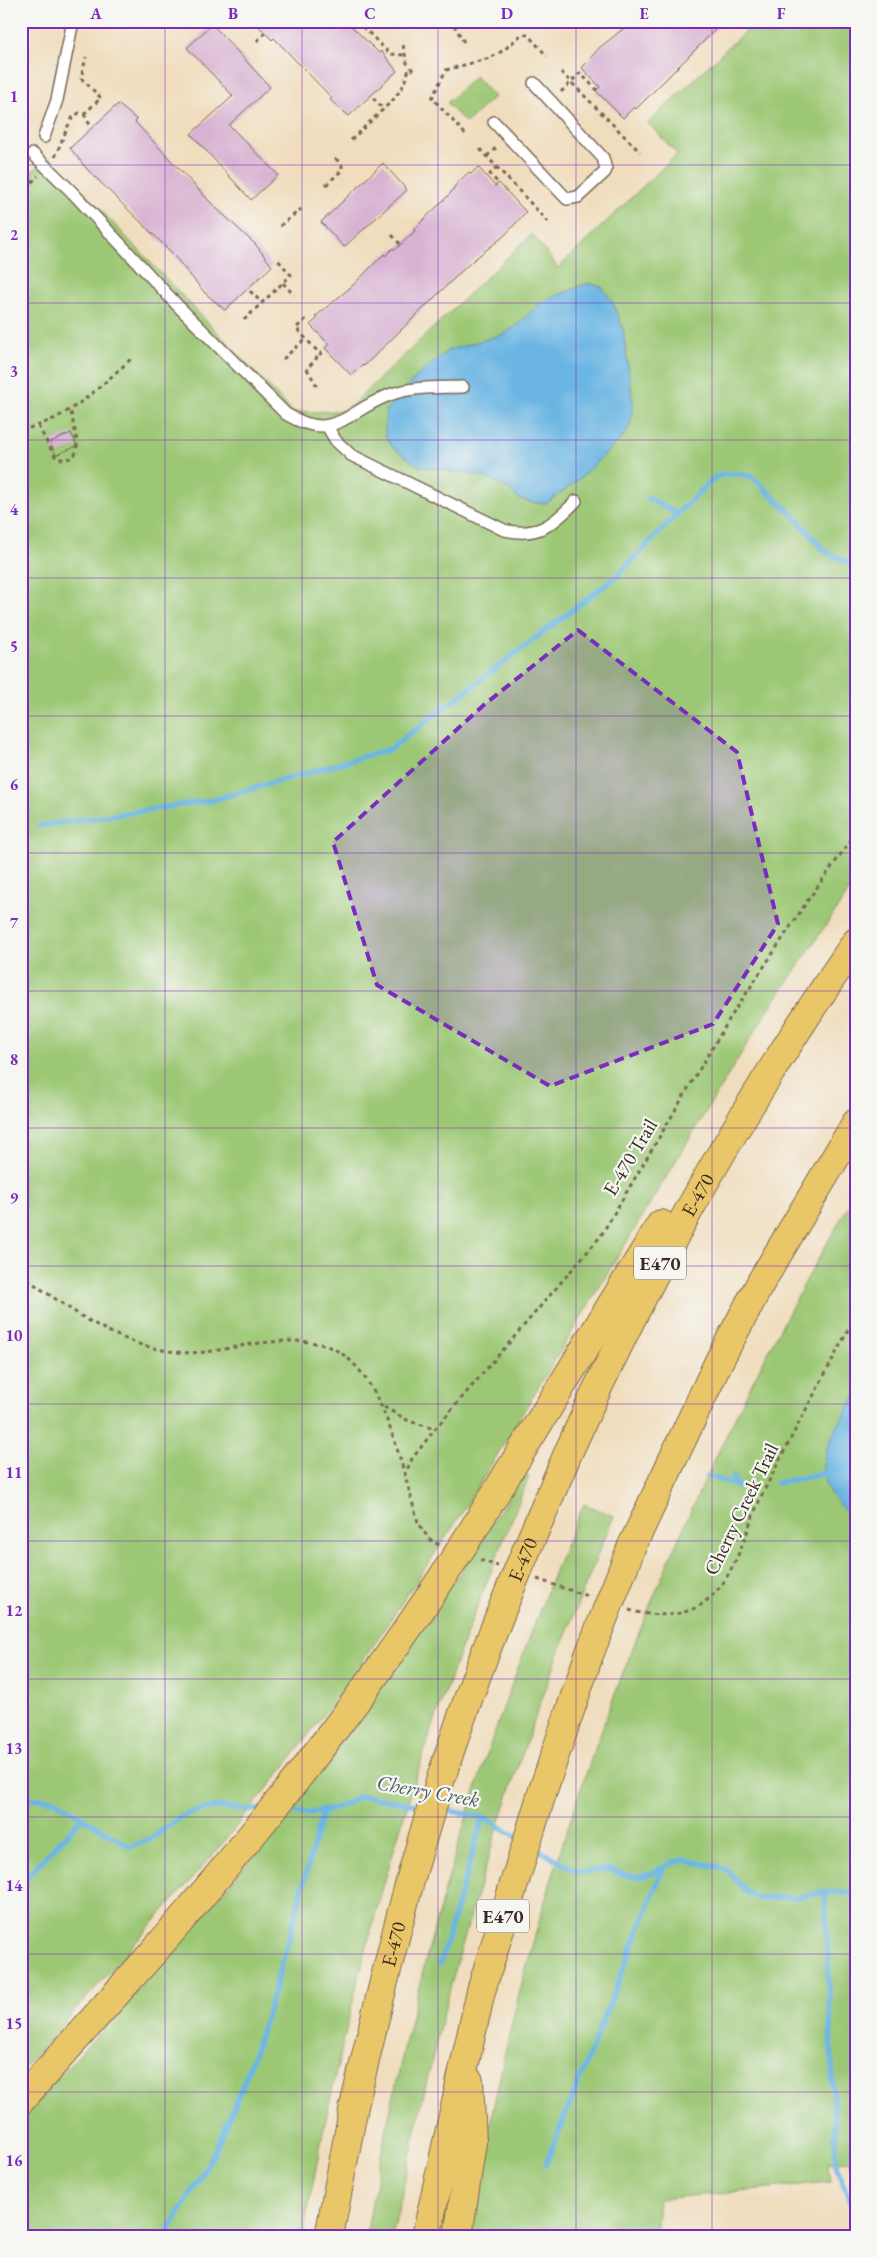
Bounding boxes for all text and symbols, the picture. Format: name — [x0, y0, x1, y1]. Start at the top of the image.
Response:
text: A — [89, 3, 102, 24]
text: B — [228, 3, 238, 24]
text: C — [364, 3, 376, 24]
text: D — [501, 3, 513, 24]
text: E — [639, 3, 649, 24]
text: F — [777, 3, 786, 24]
text: 1 — [10, 86, 18, 107]
text: 2 — [10, 224, 19, 245]
text: 3 — [10, 361, 18, 382]
text: 4 — [10, 499, 19, 520]
text: 5 — [10, 636, 18, 657]
text: 6 — [10, 774, 19, 795]
text: 7 — [10, 912, 19, 933]
text: 8 — [10, 1049, 18, 1070]
street label: E-470 Trail — [597, 1114, 663, 1200]
street label: E-470 — [675, 1168, 720, 1221]
text: 9 — [10, 1187, 19, 1208]
road number: E470 — [634, 1246, 686, 1280]
text: 10 — [6, 1325, 23, 1346]
street label: Cherry Creek Trail — [698, 1438, 784, 1579]
text: 11 — [6, 1462, 22, 1483]
street label: E-470 — [502, 1533, 543, 1586]
text: 12 — [6, 1600, 23, 1621]
text: 13 — [6, 1738, 22, 1759]
water label: Cherry Creek — [375, 1768, 482, 1813]
text: 14 — [6, 1875, 23, 1896]
road number: E470 — [477, 1900, 529, 1932]
street label: E-470 — [375, 1918, 412, 1969]
text: 15 — [6, 2013, 22, 2034]
text: 16 — [6, 2150, 23, 2171]

